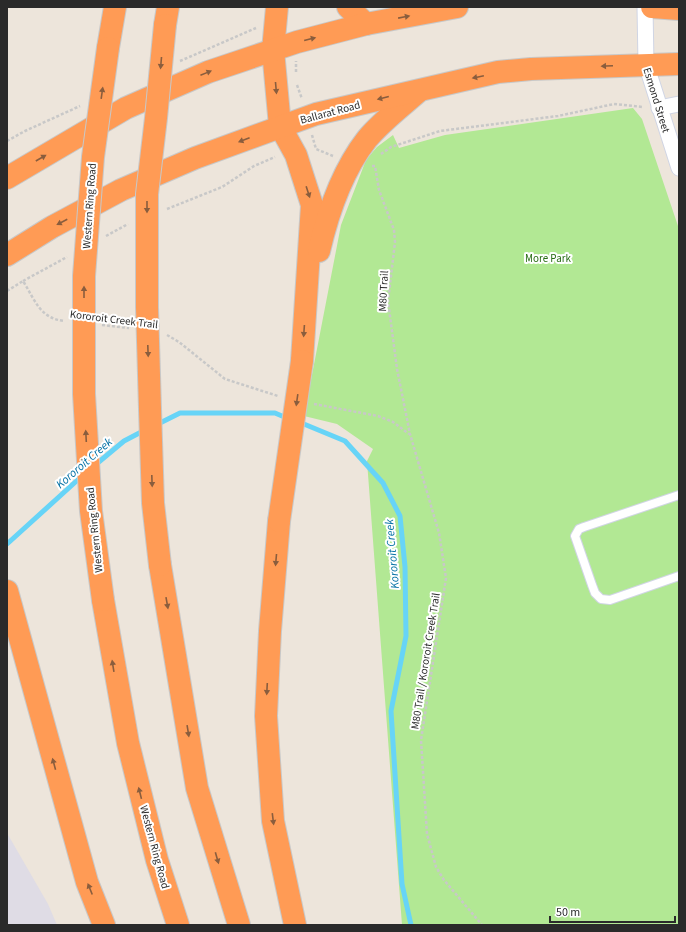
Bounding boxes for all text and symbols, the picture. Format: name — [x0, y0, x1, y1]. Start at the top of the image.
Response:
one-way arrow — [398, 14, 410, 20]
one-way arrow — [304, 35, 316, 41]
one-way arrow — [158, 57, 165, 69]
one-way arrow — [601, 62, 613, 69]
street label: Esmond Street — [640, 66, 674, 135]
one-way arrow — [200, 70, 212, 76]
one-way arrow — [471, 74, 484, 80]
one-way arrow — [272, 82, 279, 94]
one-way arrow — [99, 87, 105, 99]
one-way arrow — [377, 95, 389, 101]
street label: Ballarat Road — [298, 97, 362, 128]
one-way arrow — [237, 137, 249, 143]
one-way arrow — [36, 154, 46, 162]
street label: Western Ring Road — [79, 163, 100, 249]
one-way arrow — [305, 186, 311, 198]
one-way arrow — [144, 201, 150, 214]
one-way arrow — [56, 219, 67, 225]
park label: More Park — [525, 251, 571, 266]
street label: M80 Trail — [375, 270, 392, 312]
one-way arrow — [81, 285, 87, 298]
street label: Kororoit Creek Trail — [69, 307, 159, 332]
one-way arrow — [301, 325, 308, 337]
one-way arrow — [145, 345, 151, 358]
one-way arrow — [294, 393, 300, 406]
one-way arrow — [83, 430, 90, 442]
water label: Kororoit Creek — [52, 434, 117, 493]
one-way arrow — [149, 475, 156, 487]
street label: Western Ring Road — [83, 486, 106, 573]
water label: Kororoit Creek — [381, 518, 404, 590]
one-way arrow — [273, 554, 279, 566]
street label: M80 Trail / Kororoit Creek Trail — [407, 591, 444, 730]
one-way arrow — [164, 597, 170, 609]
one-way arrow — [110, 660, 116, 672]
one-way arrow — [264, 683, 271, 695]
one-way arrow — [185, 725, 191, 737]
one-way arrow — [51, 758, 57, 770]
one-way arrow — [137, 787, 143, 800]
street label: Western Ring Road — [136, 804, 173, 891]
one-way arrow — [270, 813, 276, 825]
one-way arrow — [215, 852, 221, 864]
one-way arrow — [86, 882, 92, 894]
scale bar — [550, 898, 675, 924]
text: 50 m — [556, 904, 580, 921]

